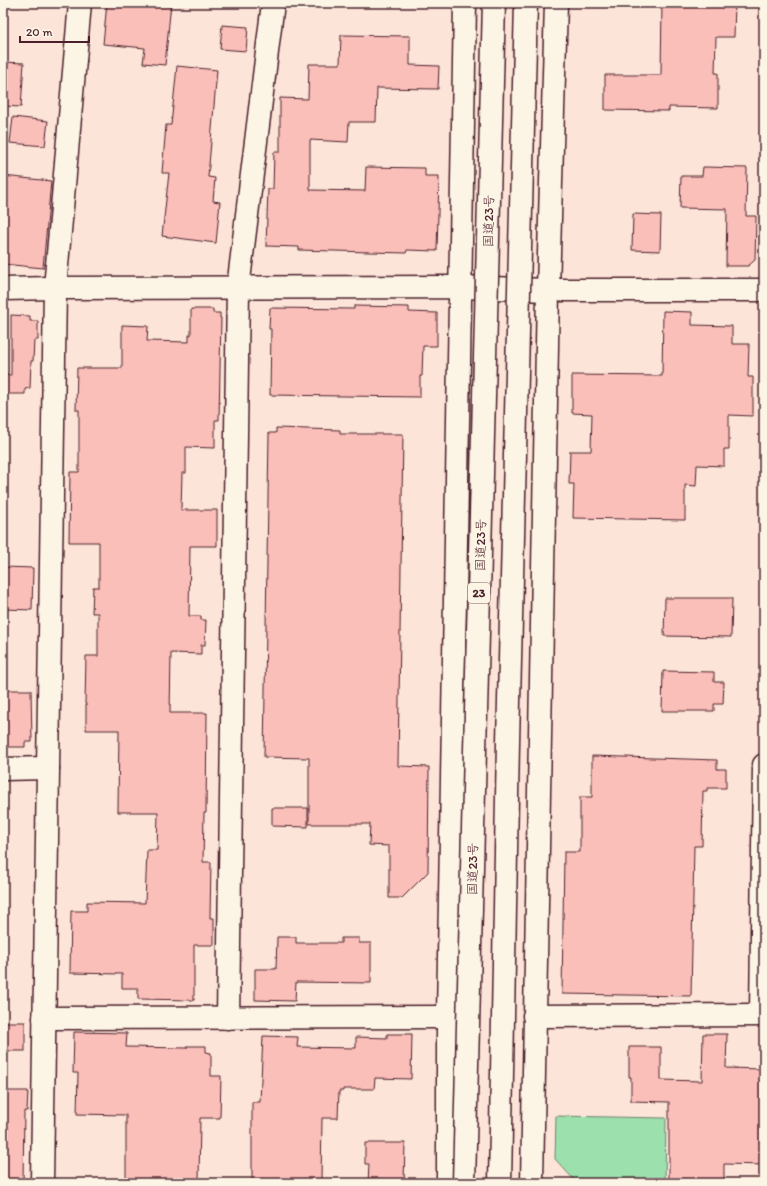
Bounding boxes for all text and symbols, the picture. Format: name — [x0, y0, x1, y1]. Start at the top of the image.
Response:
scale bar — [20, 18, 89, 44]
text: 20 m — [26, 25, 53, 39]
street label: 国道23号 — [481, 194, 496, 248]
street label: 国道23号 — [473, 518, 488, 572]
road number: 23 — [468, 583, 490, 603]
street label: 国道23号 — [465, 842, 480, 896]

